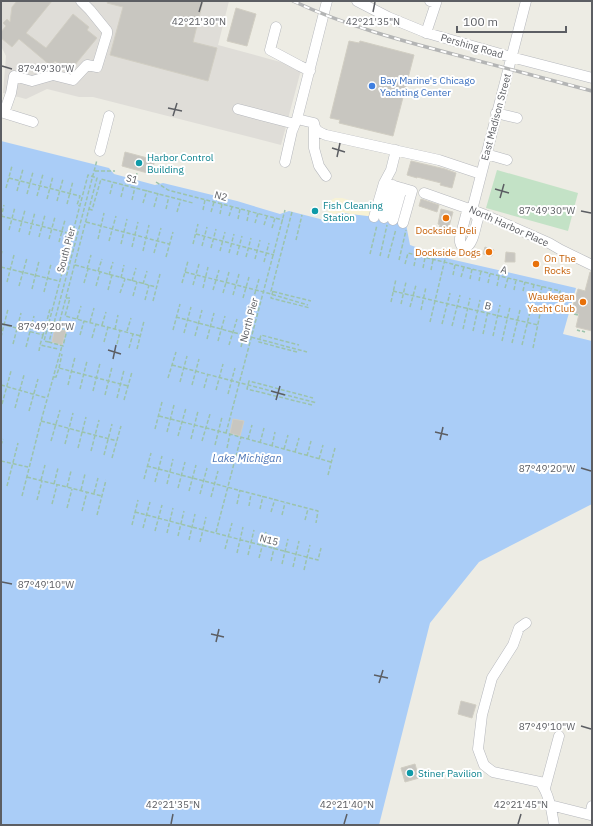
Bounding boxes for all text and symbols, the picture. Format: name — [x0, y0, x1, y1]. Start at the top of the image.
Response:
scale bar — [457, 8, 566, 34]
text: 100 m — [463, 14, 498, 29]
text: 42°21'30"N — [172, 15, 226, 28]
text: 42°21'35"N — [346, 15, 400, 28]
street label: Pershing Road — [439, 31, 505, 61]
text: 87°49'30"W — [18, 62, 74, 75]
street label: East Madison Street — [478, 72, 514, 162]
place label: Bay Marine's Chicago Yachting Center — [380, 74, 475, 99]
marker: Bay Marine's Chicago Yachting Center — [367, 81, 377, 91]
place label: Harbor Control Building — [147, 151, 214, 176]
marker: Harbor Control Building — [134, 158, 144, 168]
street label: S1 — [125, 171, 139, 187]
street label: N2 — [213, 188, 229, 204]
place label: Fish Cleaning Station — [323, 199, 384, 224]
street label: North Harbor Place — [467, 203, 551, 250]
text: 87°49'30"W — [519, 204, 575, 217]
marker: Fish Cleaning Station — [310, 206, 320, 216]
marker: Dockside Deli — [441, 213, 451, 223]
place label: Dockside Deli — [416, 224, 476, 237]
street label: South Pier — [54, 226, 78, 274]
place label: Dockside Dogs — [415, 246, 481, 259]
marker: Dockside Dogs — [484, 247, 494, 257]
place label: On The Rocks — [544, 252, 577, 277]
marker: On The Rocks — [531, 259, 541, 269]
street label: A — [499, 263, 509, 277]
place label: Waukegan Yacht Club — [527, 290, 575, 315]
street label: North Pier — [237, 296, 261, 344]
marker: Waukegan Yacht Club — [578, 297, 588, 307]
street label: B — [483, 299, 493, 313]
text: 87°49'20"W — [18, 320, 74, 333]
water label: Lake Michigan — [212, 451, 282, 465]
text: 87°49'20"W — [519, 462, 575, 475]
street label: N15 — [258, 531, 280, 549]
text: 87°49'10"W — [18, 578, 74, 591]
text: 87°49'10"W — [519, 720, 575, 733]
place label: Stiner Pavilion — [418, 767, 482, 780]
marker: Stiner Pavilion — [405, 768, 415, 778]
text: 42°21'35"N — [146, 798, 200, 811]
text: 42°21'40"N — [320, 798, 374, 811]
text: 42°21'45"N — [494, 798, 548, 811]

